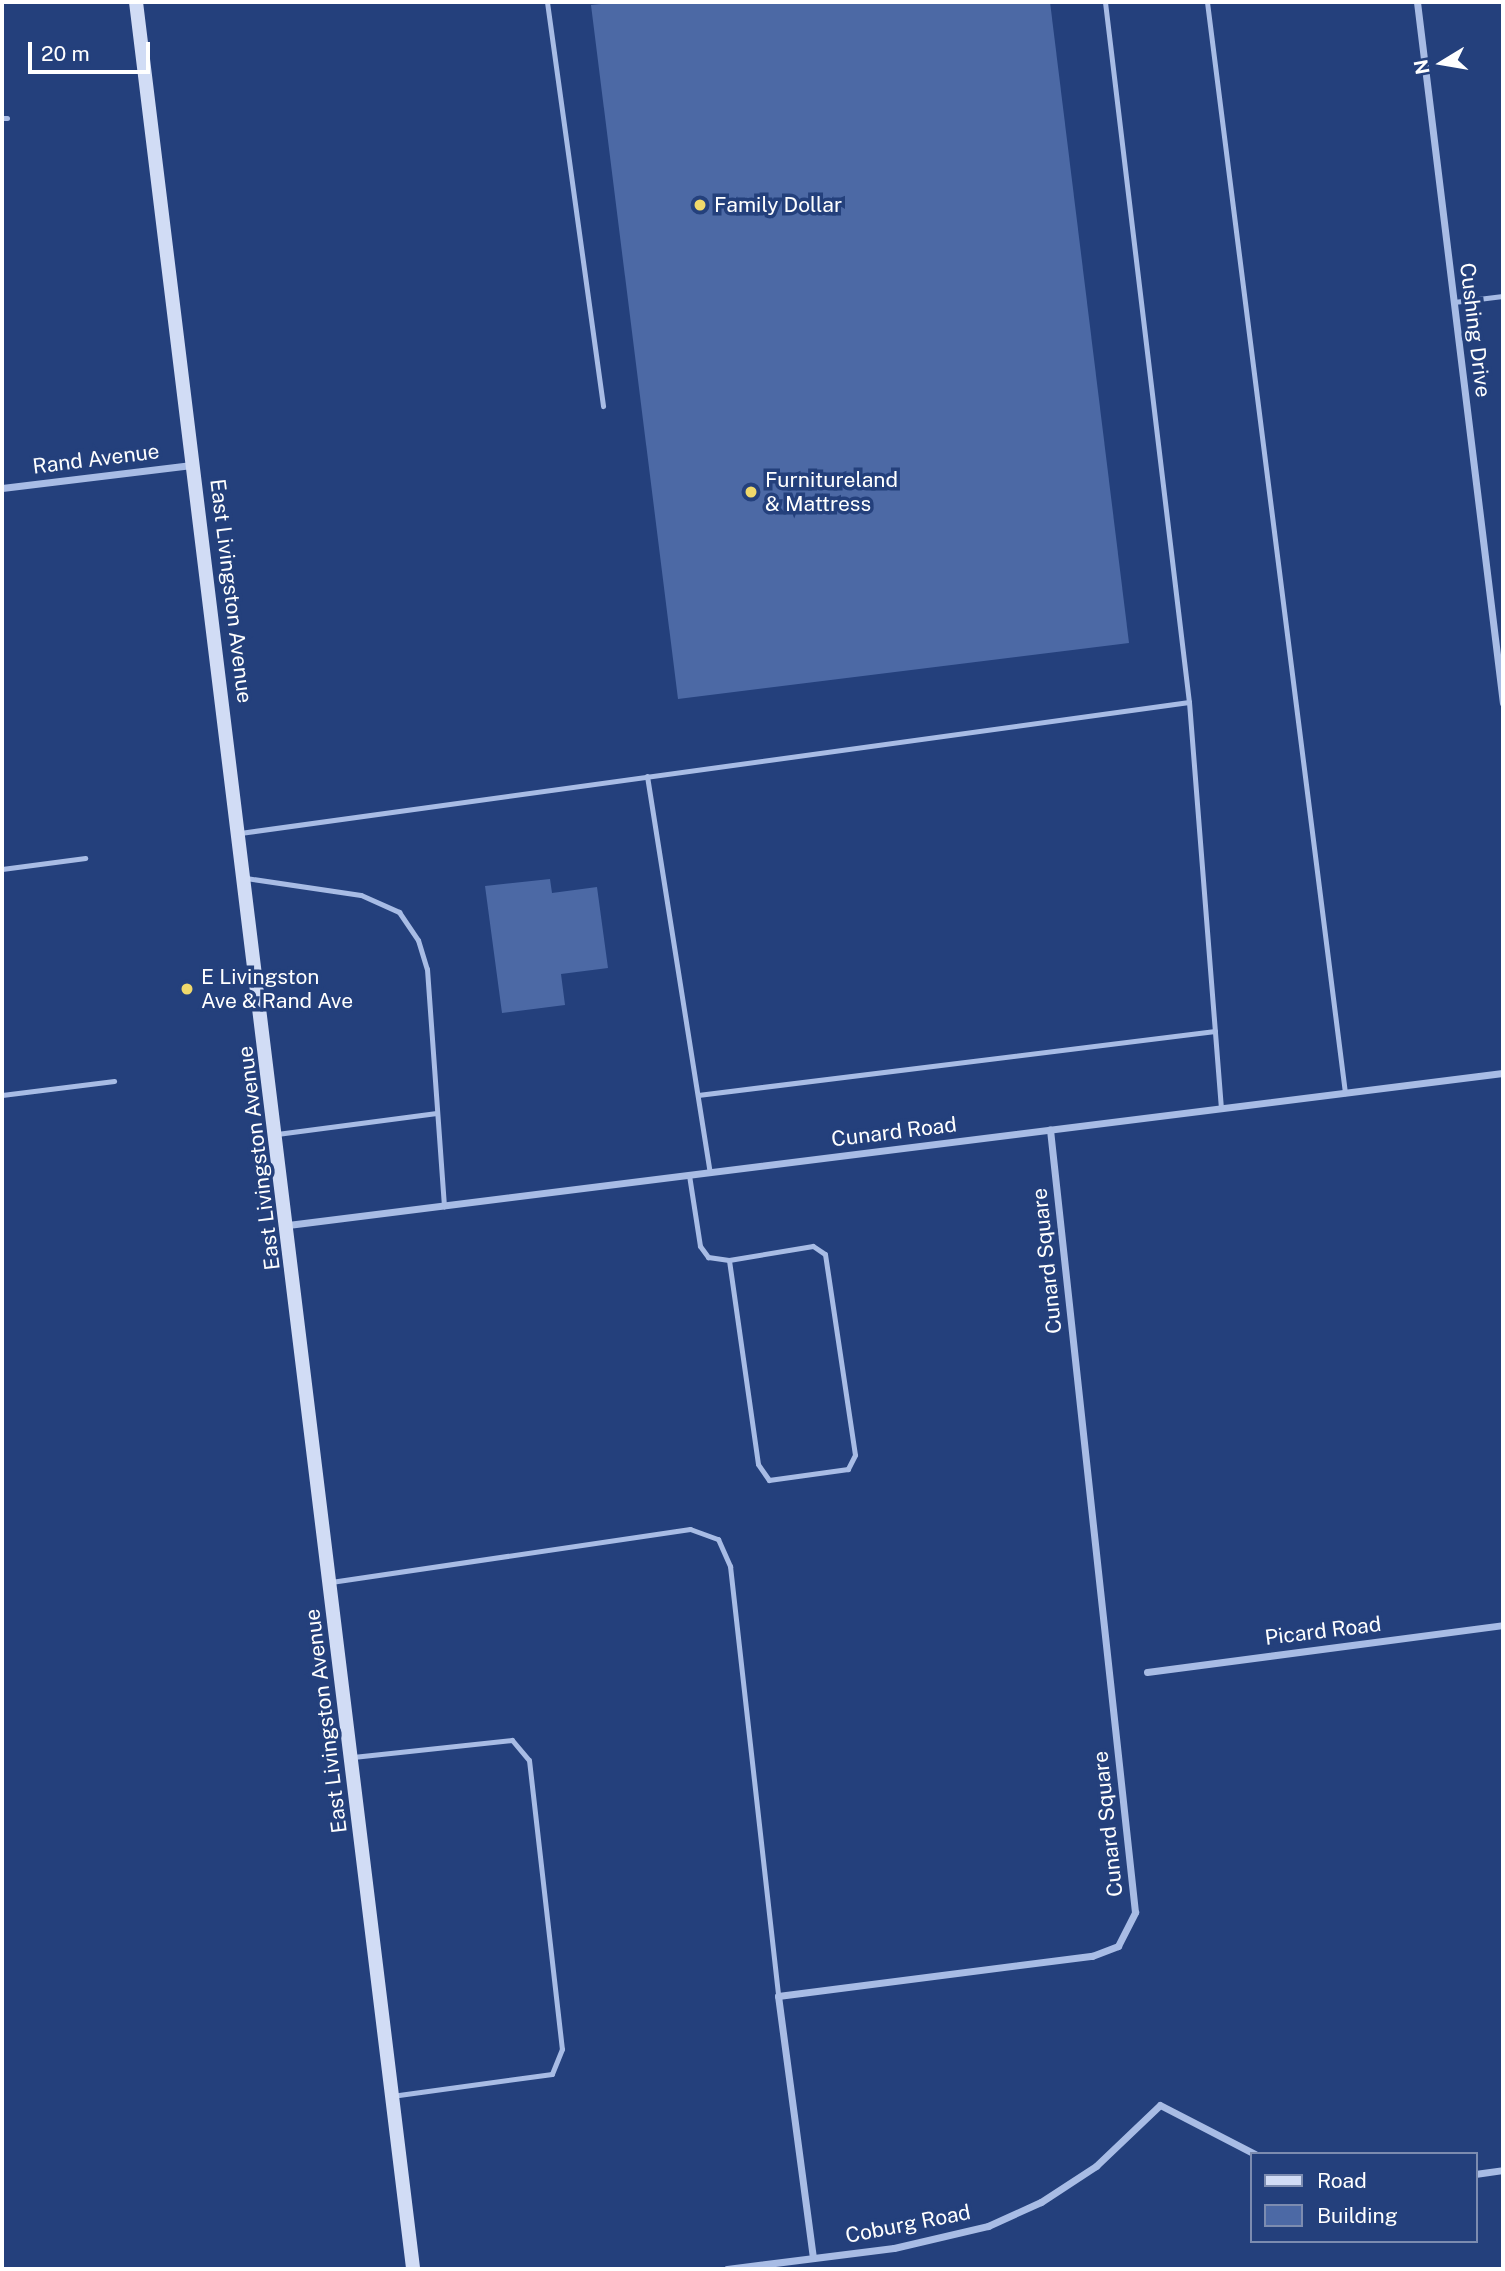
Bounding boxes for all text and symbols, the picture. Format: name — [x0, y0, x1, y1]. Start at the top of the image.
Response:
scale bar — [32, 28, 154, 72]
north arrow — [1407, 28, 1477, 98]
text: 20 m — [41, 41, 90, 66]
text: N — [1409, 58, 1434, 76]
place label: Family Dollar — [714, 192, 842, 218]
marker: Family Dollar — [692, 197, 708, 213]
street label: Cushing Drive — [1454, 261, 1496, 399]
street label: Rand Avenue — [31, 439, 161, 479]
place label: Furnitureland & Mattress — [765, 467, 898, 517]
street label: East Livingston Avenue — [205, 477, 257, 705]
marker: Furnitureland & Mattress — [743, 484, 759, 500]
place label: E Livingston Ave & Rand Ave — [201, 964, 353, 1014]
marker: E Livingston Ave & Rand Ave — [179, 981, 195, 997]
street label: East Livingston Avenue — [233, 1044, 285, 1272]
street label: Cunard Road — [830, 1112, 958, 1152]
street label: Cunard Square — [1027, 1187, 1067, 1335]
street label: East Livingston Avenue — [300, 1607, 352, 1835]
street label: Picard Road — [1263, 1611, 1383, 1651]
street label: Cunard Square — [1088, 1750, 1128, 1898]
legend — [1250, 2152, 1477, 2243]
text: Road — [1317, 2168, 1367, 2193]
street label: Coburg Road — [843, 2200, 973, 2248]
text: Building — [1317, 2203, 1398, 2228]

